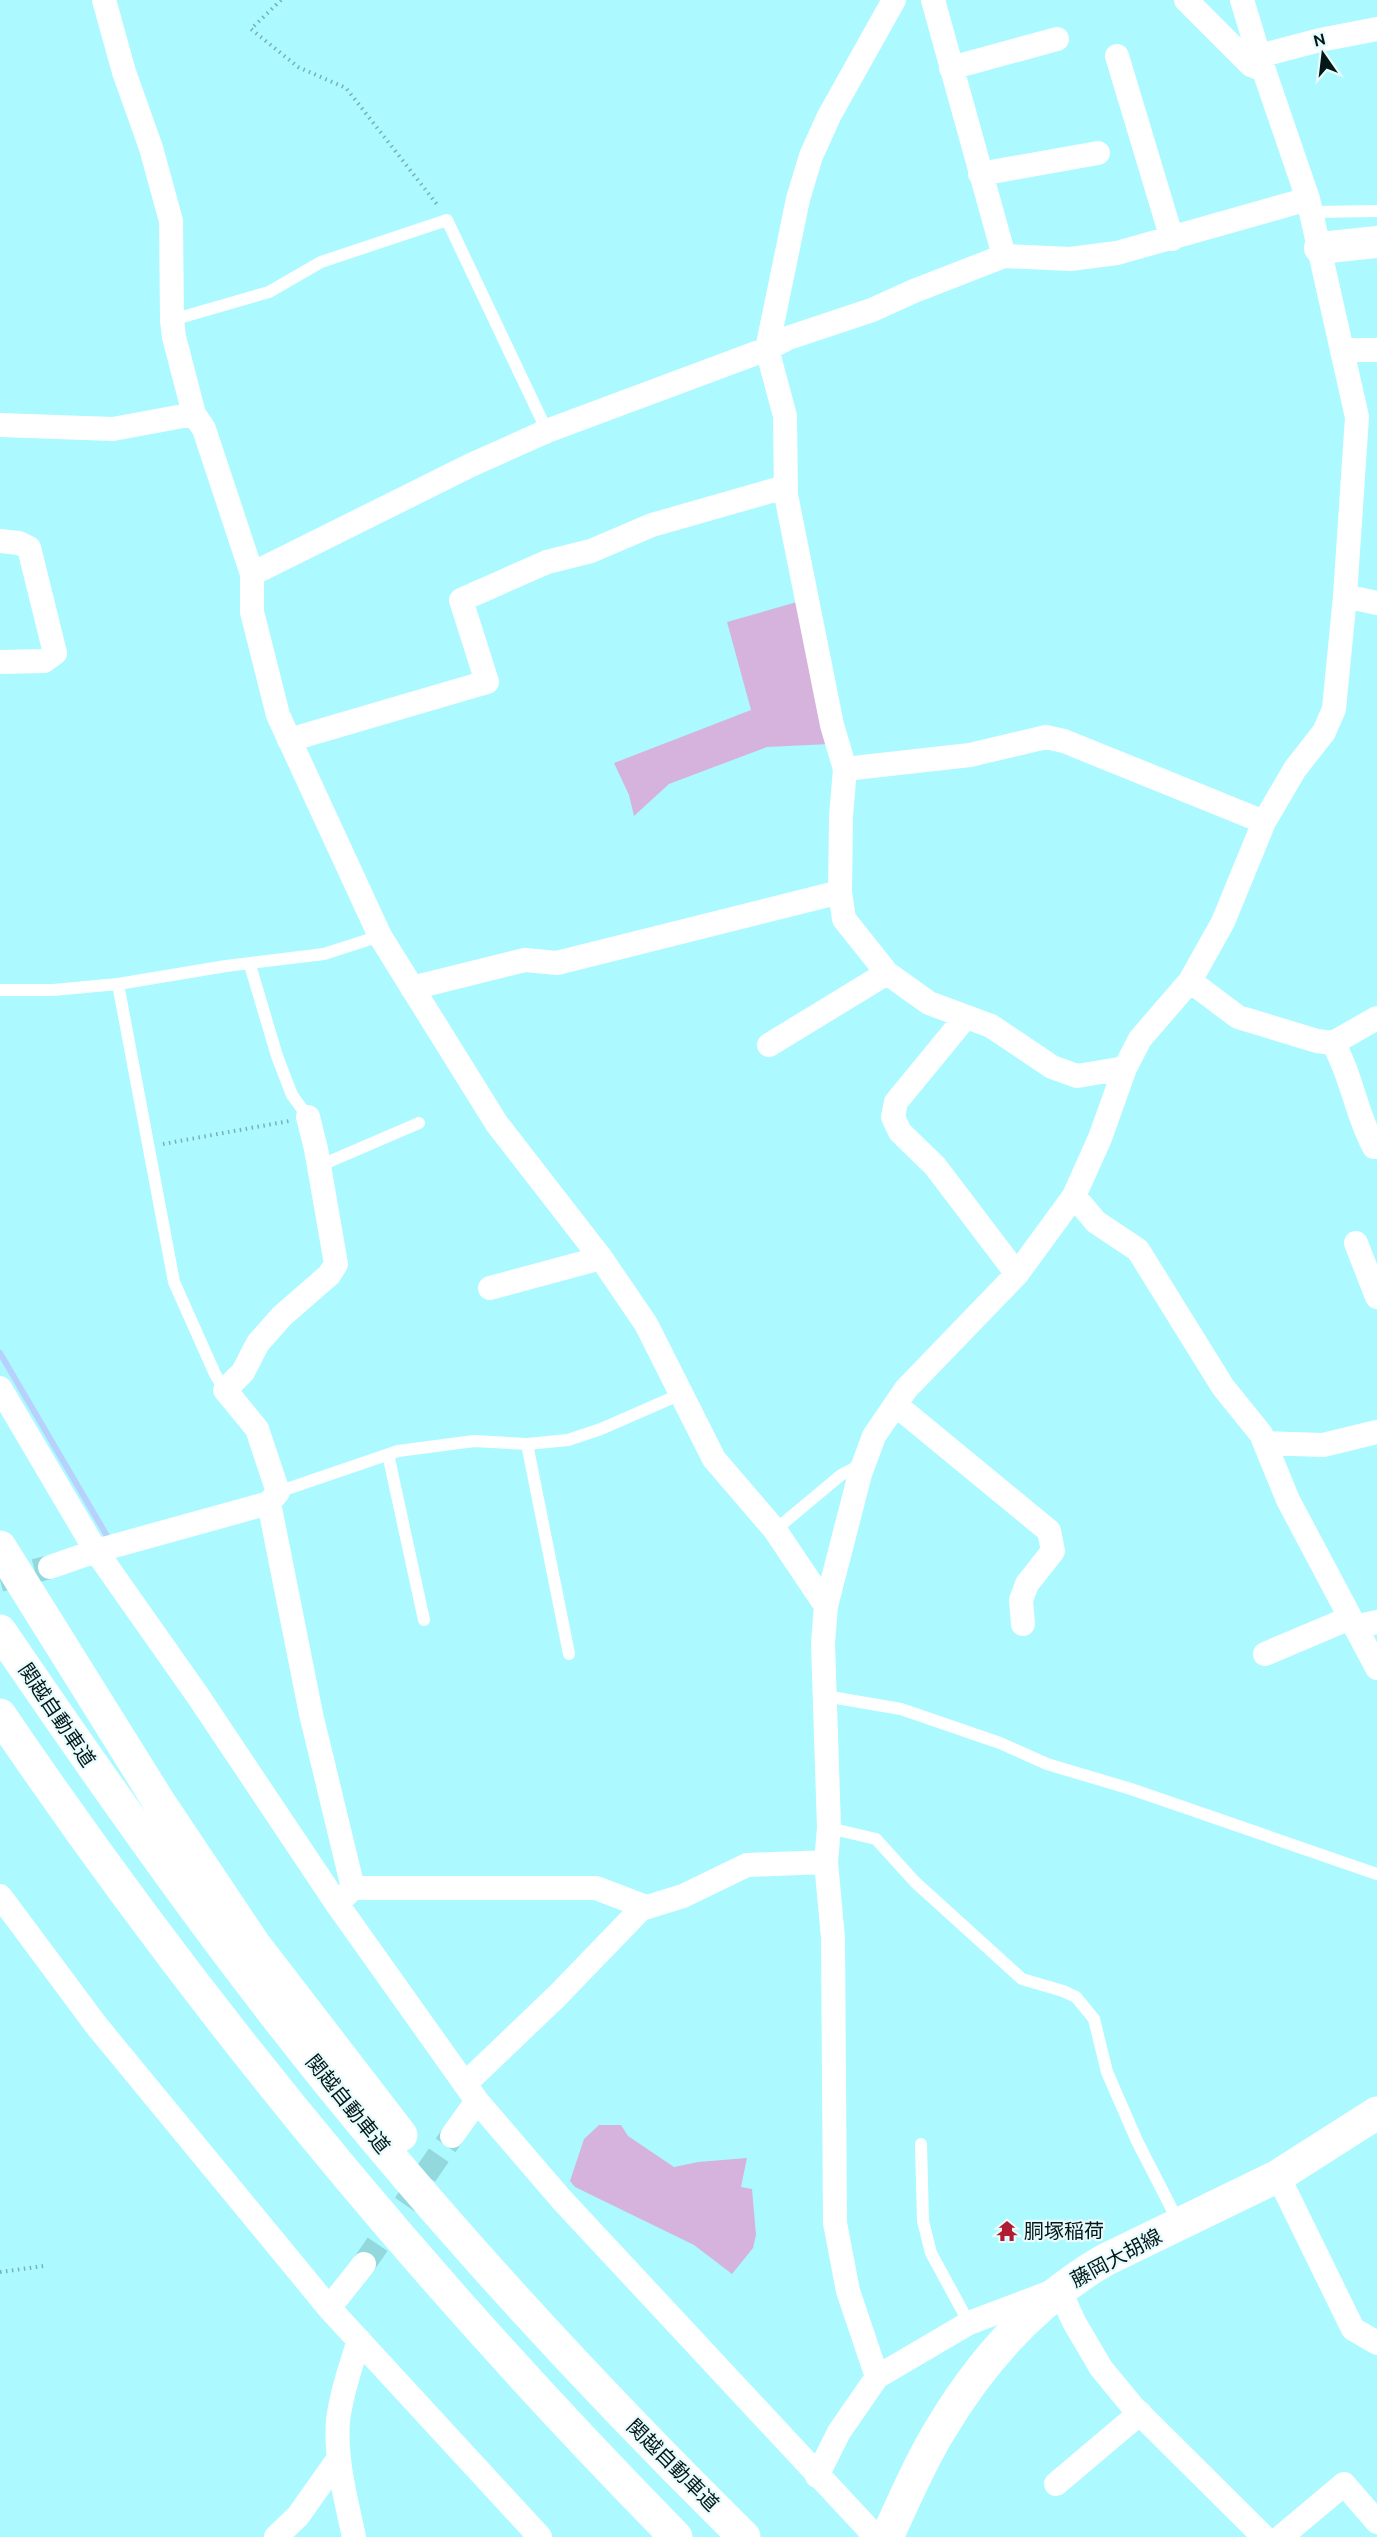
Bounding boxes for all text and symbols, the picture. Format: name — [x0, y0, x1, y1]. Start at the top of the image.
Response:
north arrow — [1293, 24, 1353, 84]
text: N — [1311, 29, 1327, 50]
street label: 関越自動車道 — [14, 1659, 101, 1771]
street label: 関越自動車道 — [302, 2050, 395, 2158]
temple icon: 胴塚稲荷 — [995, 2219, 1019, 2243]
place label: 胴塚稲荷 — [1024, 2219, 1104, 2242]
street label: 藤岡大胡線 — [1066, 2224, 1165, 2291]
street label: 関越自動車道 — [623, 2414, 724, 2515]

